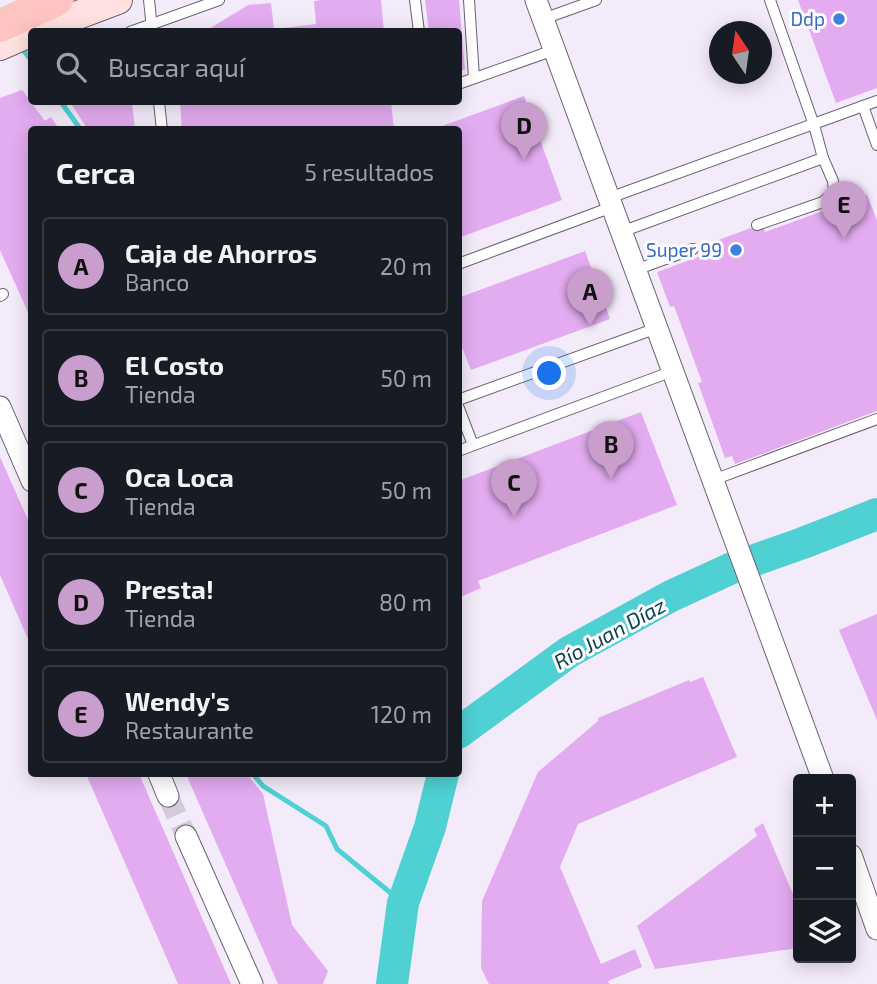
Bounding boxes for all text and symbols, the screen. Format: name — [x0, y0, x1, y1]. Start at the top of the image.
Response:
place label: Ddp — [790, 7, 825, 30]
marker: Ddp — [831, 11, 847, 27]
north arrow — [709, 21, 772, 84]
search box — [28, 28, 462, 105]
icon: search — [52, 48, 90, 86]
text: Buscar aquí — [108, 51, 245, 82]
pin: D — [501, 102, 547, 160]
text: Cerca — [56, 154, 136, 190]
text: 5 resultados — [304, 158, 434, 186]
pin: E — [821, 181, 867, 239]
text: Caja de Ahorros — [125, 237, 317, 268]
place label: Super 99 — [646, 238, 722, 261]
marker: Super 99 — [728, 242, 744, 258]
text: A — [73, 252, 89, 280]
text: 20 m — [380, 252, 432, 280]
text: Banco — [125, 268, 189, 296]
pin: A — [567, 268, 613, 326]
text: El Costo — [125, 349, 224, 380]
your location — [532, 356, 566, 390]
text: B — [74, 364, 88, 392]
text: 50 m — [381, 364, 432, 392]
text: Tienda — [125, 380, 196, 408]
pin: B — [588, 421, 634, 479]
pin: C — [491, 459, 537, 517]
text: Oca Loca — [125, 461, 234, 492]
text: C — [74, 476, 88, 504]
text: 50 m — [381, 476, 432, 504]
text: Tienda — [125, 492, 196, 520]
text: Presta! — [125, 573, 214, 604]
text: D — [73, 588, 89, 616]
text: 80 m — [379, 588, 432, 616]
water label: Río Juan Díaz — [549, 592, 670, 674]
text: Tienda — [125, 604, 196, 632]
text: Wendy's — [125, 685, 230, 716]
text: E — [74, 700, 88, 728]
text: 120 m — [371, 700, 432, 728]
text: Restaurante — [125, 716, 254, 744]
map controls — [793, 774, 856, 963]
button: + — [793, 774, 856, 837]
button: − — [793, 837, 856, 900]
button: layers — [793, 900, 856, 963]

